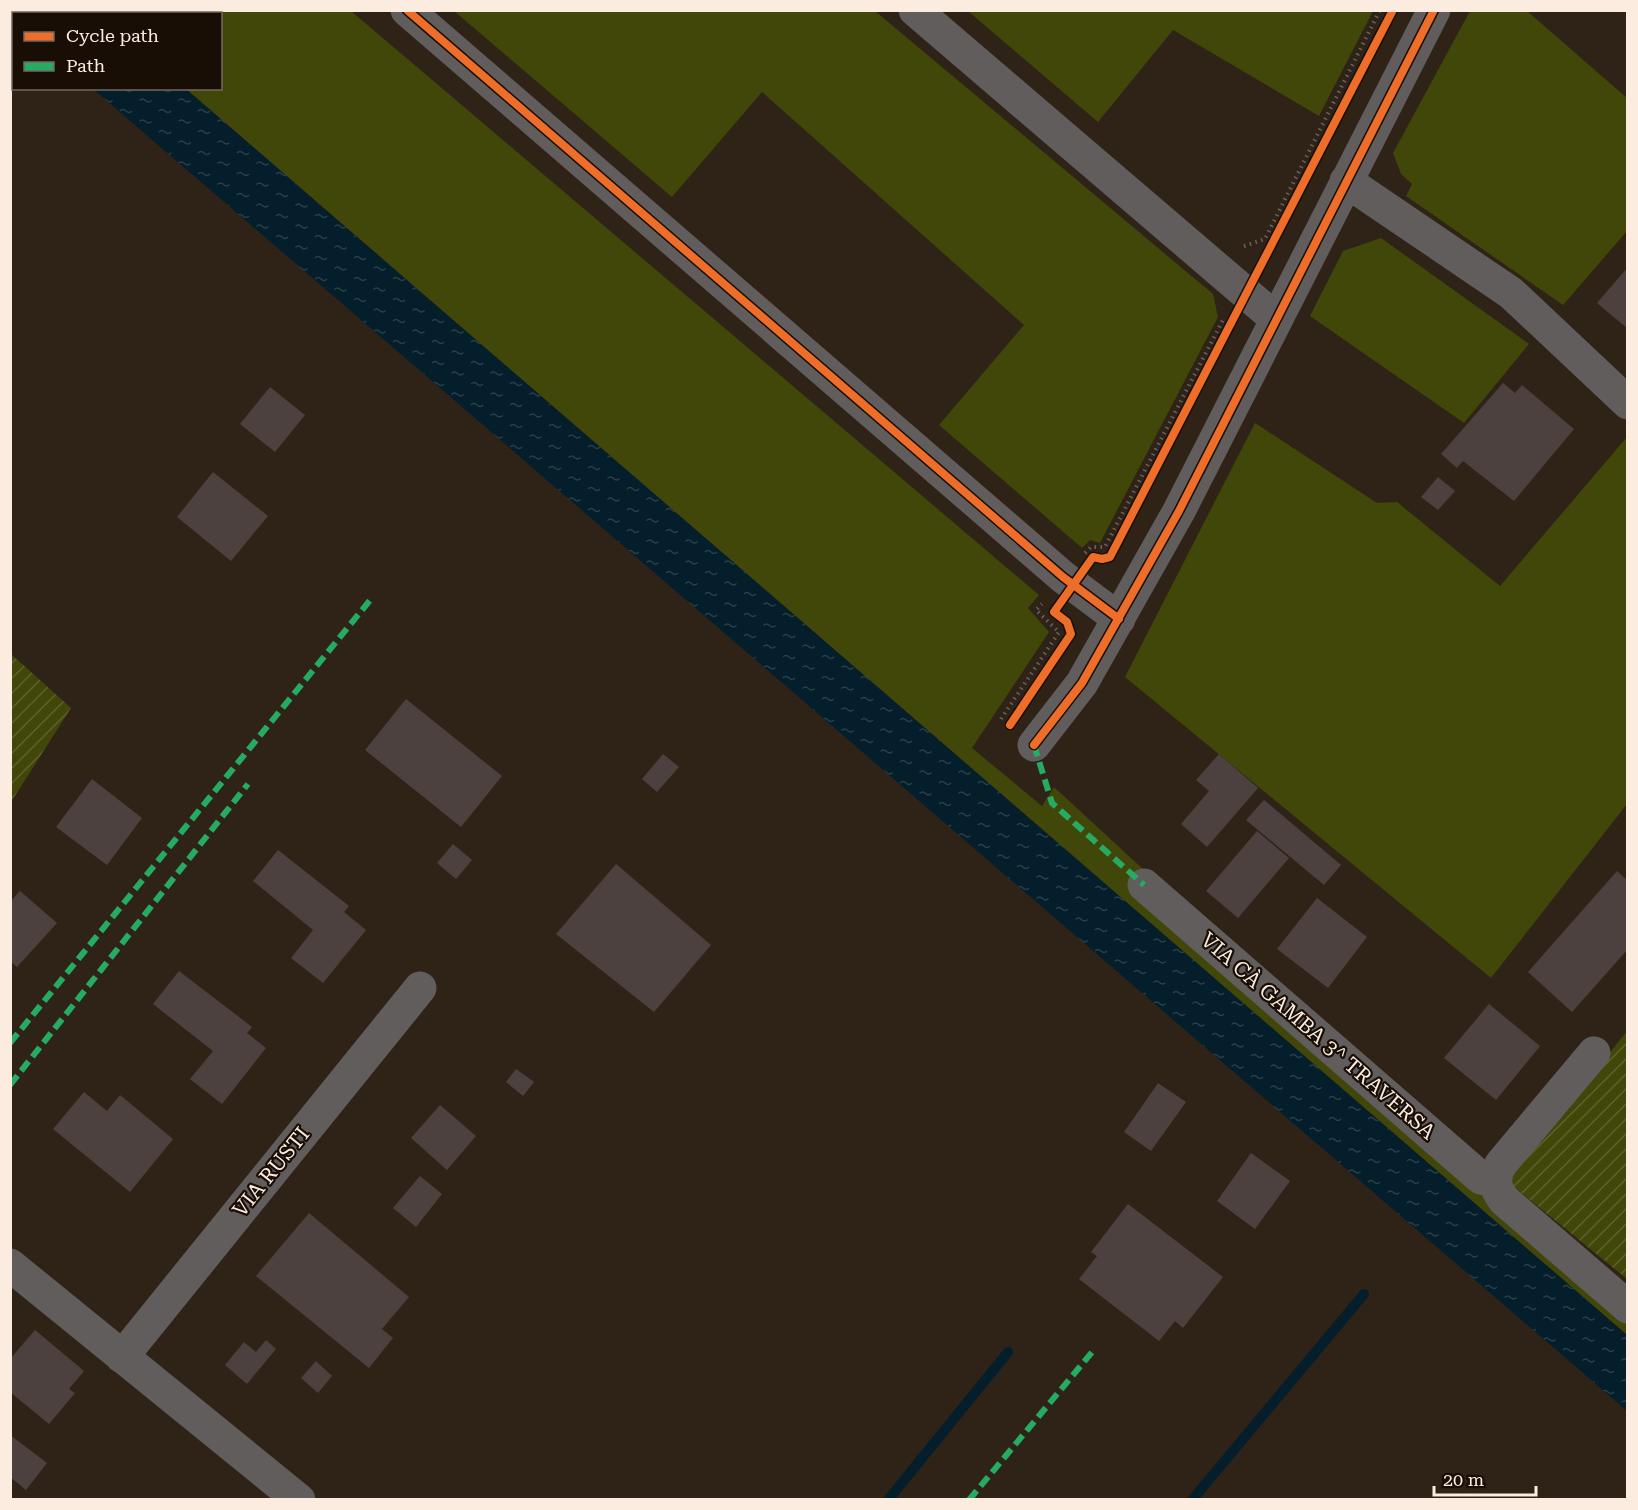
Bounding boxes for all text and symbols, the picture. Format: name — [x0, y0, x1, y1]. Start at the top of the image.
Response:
legend — [12, 12, 222, 90]
text: Cycle path — [66, 25, 159, 46]
text: Path — [66, 55, 105, 76]
street label: VIA CÀ GAMBA 3^ TRAVERSA — [1196, 927, 1441, 1145]
street label: VIA RUSTI — [228, 1122, 314, 1222]
scale bar — [1434, 1459, 1536, 1497]
text: 20 m — [1443, 1469, 1484, 1490]

